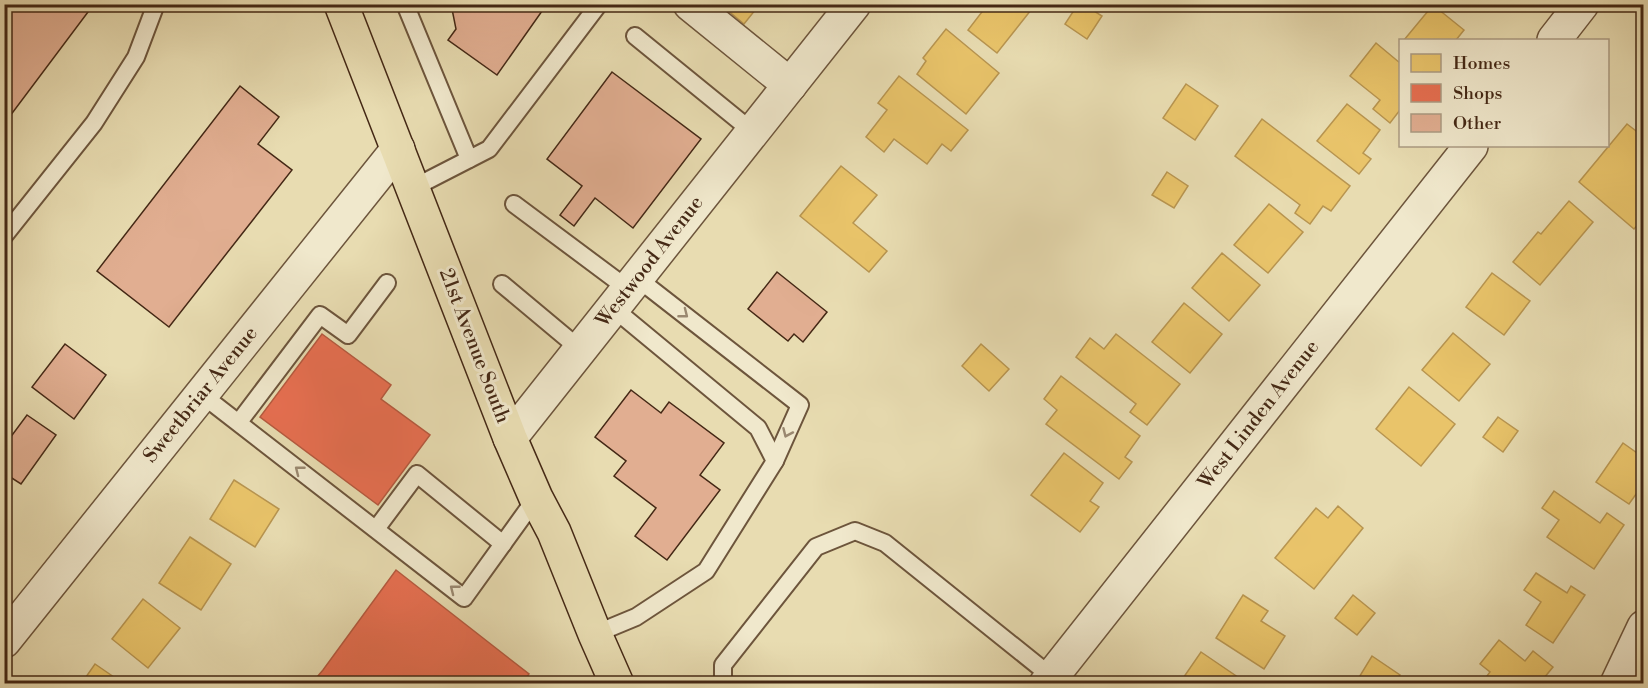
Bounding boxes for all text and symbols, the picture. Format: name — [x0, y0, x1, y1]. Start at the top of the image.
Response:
legend — [1399, 39, 1609, 147]
text: Homes — [1453, 52, 1510, 75]
text: Shops — [1453, 82, 1503, 105]
text: Other — [1453, 112, 1501, 135]
street label: Westwood Avenue — [590, 191, 709, 334]
street label: 21st Avenue South — [433, 265, 515, 427]
one-way arrow — [677, 307, 688, 318]
street label: Sweetbriar Avenue — [138, 322, 264, 468]
street label: West Linden Avenue — [1192, 335, 1325, 495]
one-way arrow — [783, 427, 795, 438]
one-way arrow — [295, 466, 306, 477]
one-way arrow — [449, 586, 460, 597]

